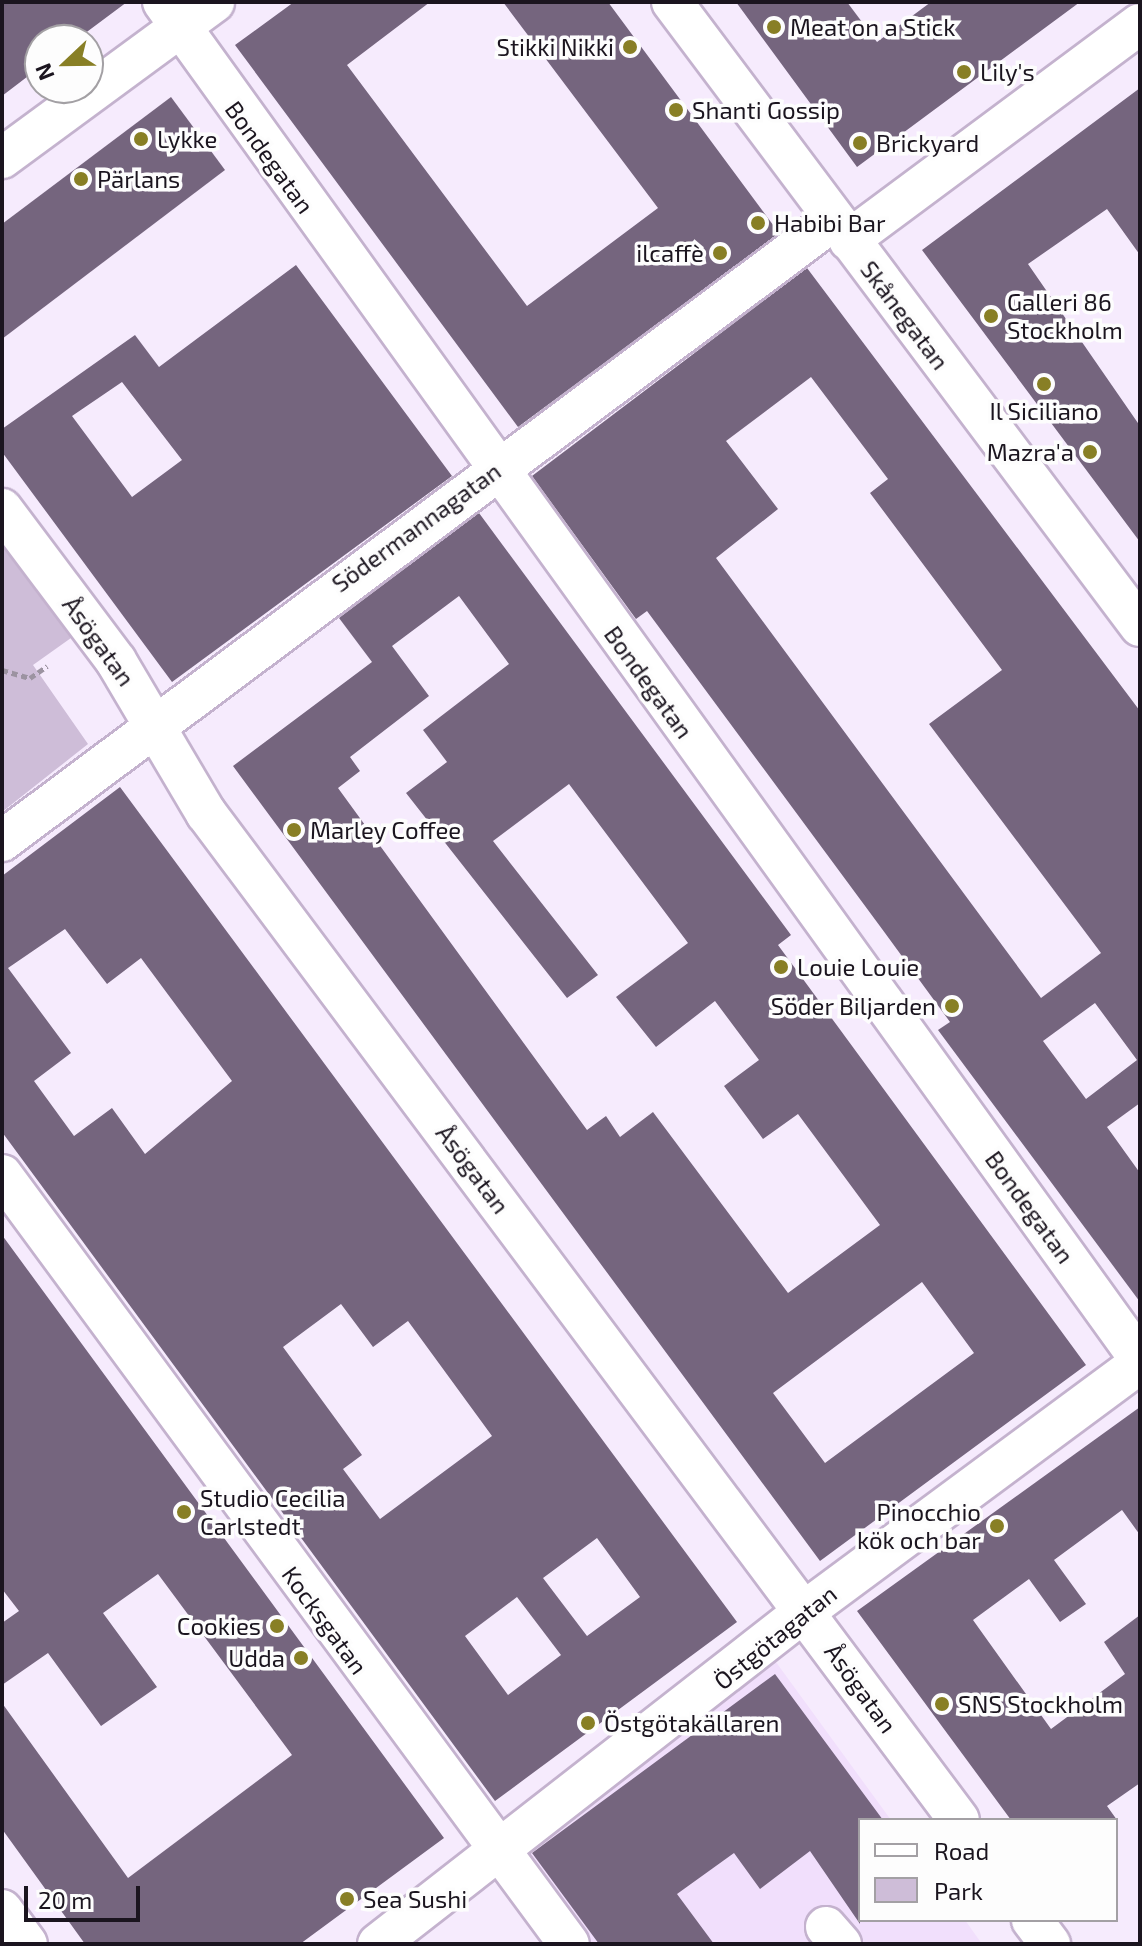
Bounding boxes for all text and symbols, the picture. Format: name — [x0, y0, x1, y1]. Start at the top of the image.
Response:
place label: Meat on a Stick — [790, 13, 955, 41]
marker: Meat on a Stick — [765, 18, 783, 36]
north arrow — [24, 24, 104, 104]
place label: Stikki Nikki — [497, 33, 614, 61]
marker: Stikki Nikki — [621, 38, 639, 56]
place label: Lily's — [980, 58, 1035, 86]
text: N — [29, 60, 59, 84]
marker: Lily's — [955, 63, 973, 81]
street label: Bondegatan — [220, 95, 320, 219]
place label: Shanti Gossip — [692, 96, 840, 124]
marker: Shanti Gossip — [667, 101, 685, 119]
place label: Lykke — [157, 125, 217, 153]
place label: Brickyard — [876, 129, 979, 157]
marker: Lykke — [132, 130, 150, 148]
marker: Brickyard — [851, 134, 869, 152]
place label: Pärlans — [97, 165, 180, 193]
marker: Pärlans — [72, 170, 90, 188]
place label: Habibi Bar — [774, 209, 886, 237]
marker: Habibi Bar — [749, 214, 767, 232]
place label: ilcaffè — [636, 239, 704, 267]
marker: ilcaffè — [711, 244, 729, 262]
street label: Skånegatan — [855, 255, 955, 375]
place label: Galleri 86 Stockholm — [1007, 288, 1123, 344]
marker: Galleri 86 Stockholm — [982, 307, 1000, 325]
marker: Il Siciliano — [1035, 375, 1053, 393]
place label: Il Siciliano — [989, 397, 1099, 425]
place label: Mazra'a — [987, 438, 1074, 466]
marker: Mazra'a — [1081, 443, 1099, 461]
street label: Södermannagatan — [326, 456, 506, 598]
street label: Åsögatan — [57, 591, 141, 691]
street label: Bondegatan — [599, 620, 699, 744]
place label: Marley Coffee — [310, 816, 462, 844]
marker: Marley Coffee — [285, 821, 303, 839]
place label: Louie Louie — [797, 953, 919, 981]
marker: Louie Louie — [772, 958, 790, 976]
place label: Söder Biljarden — [770, 992, 936, 1020]
marker: Söder Biljarden — [943, 997, 961, 1015]
street label: Åsögatan — [430, 1119, 516, 1219]
street label: Bondegatan — [980, 1145, 1080, 1269]
place label: Studio Cecilia Carlstedt — [200, 1484, 345, 1540]
place label: Pinocchio kök och bar — [857, 1498, 981, 1554]
marker: Studio Cecilia Carlstedt — [175, 1503, 193, 1521]
marker: Pinocchio kök och bar — [988, 1517, 1006, 1535]
street label: Kocksgatan — [276, 1560, 374, 1680]
street label: Östgötagatan — [708, 1579, 842, 1695]
place label: Cookies — [177, 1612, 261, 1640]
marker: Cookies — [268, 1617, 286, 1635]
street label: Åsögatan — [819, 1638, 903, 1738]
place label: Udda — [228, 1644, 285, 1672]
marker: Udda — [292, 1649, 310, 1667]
place label: SNS Stockholm — [958, 1690, 1123, 1718]
marker: SNS Stockholm — [933, 1695, 951, 1713]
place label: Östgötakällaren — [604, 1709, 780, 1737]
marker: Östgötakällaren — [579, 1714, 597, 1732]
legend — [858, 1818, 1118, 1922]
text: Road — [934, 1836, 989, 1865]
scale bar — [28, 1870, 144, 1920]
text: Park — [934, 1876, 983, 1905]
text: 20 m — [38, 1885, 92, 1914]
place label: Sea Sushi — [363, 1885, 467, 1913]
marker: Sea Sushi — [338, 1890, 356, 1908]

